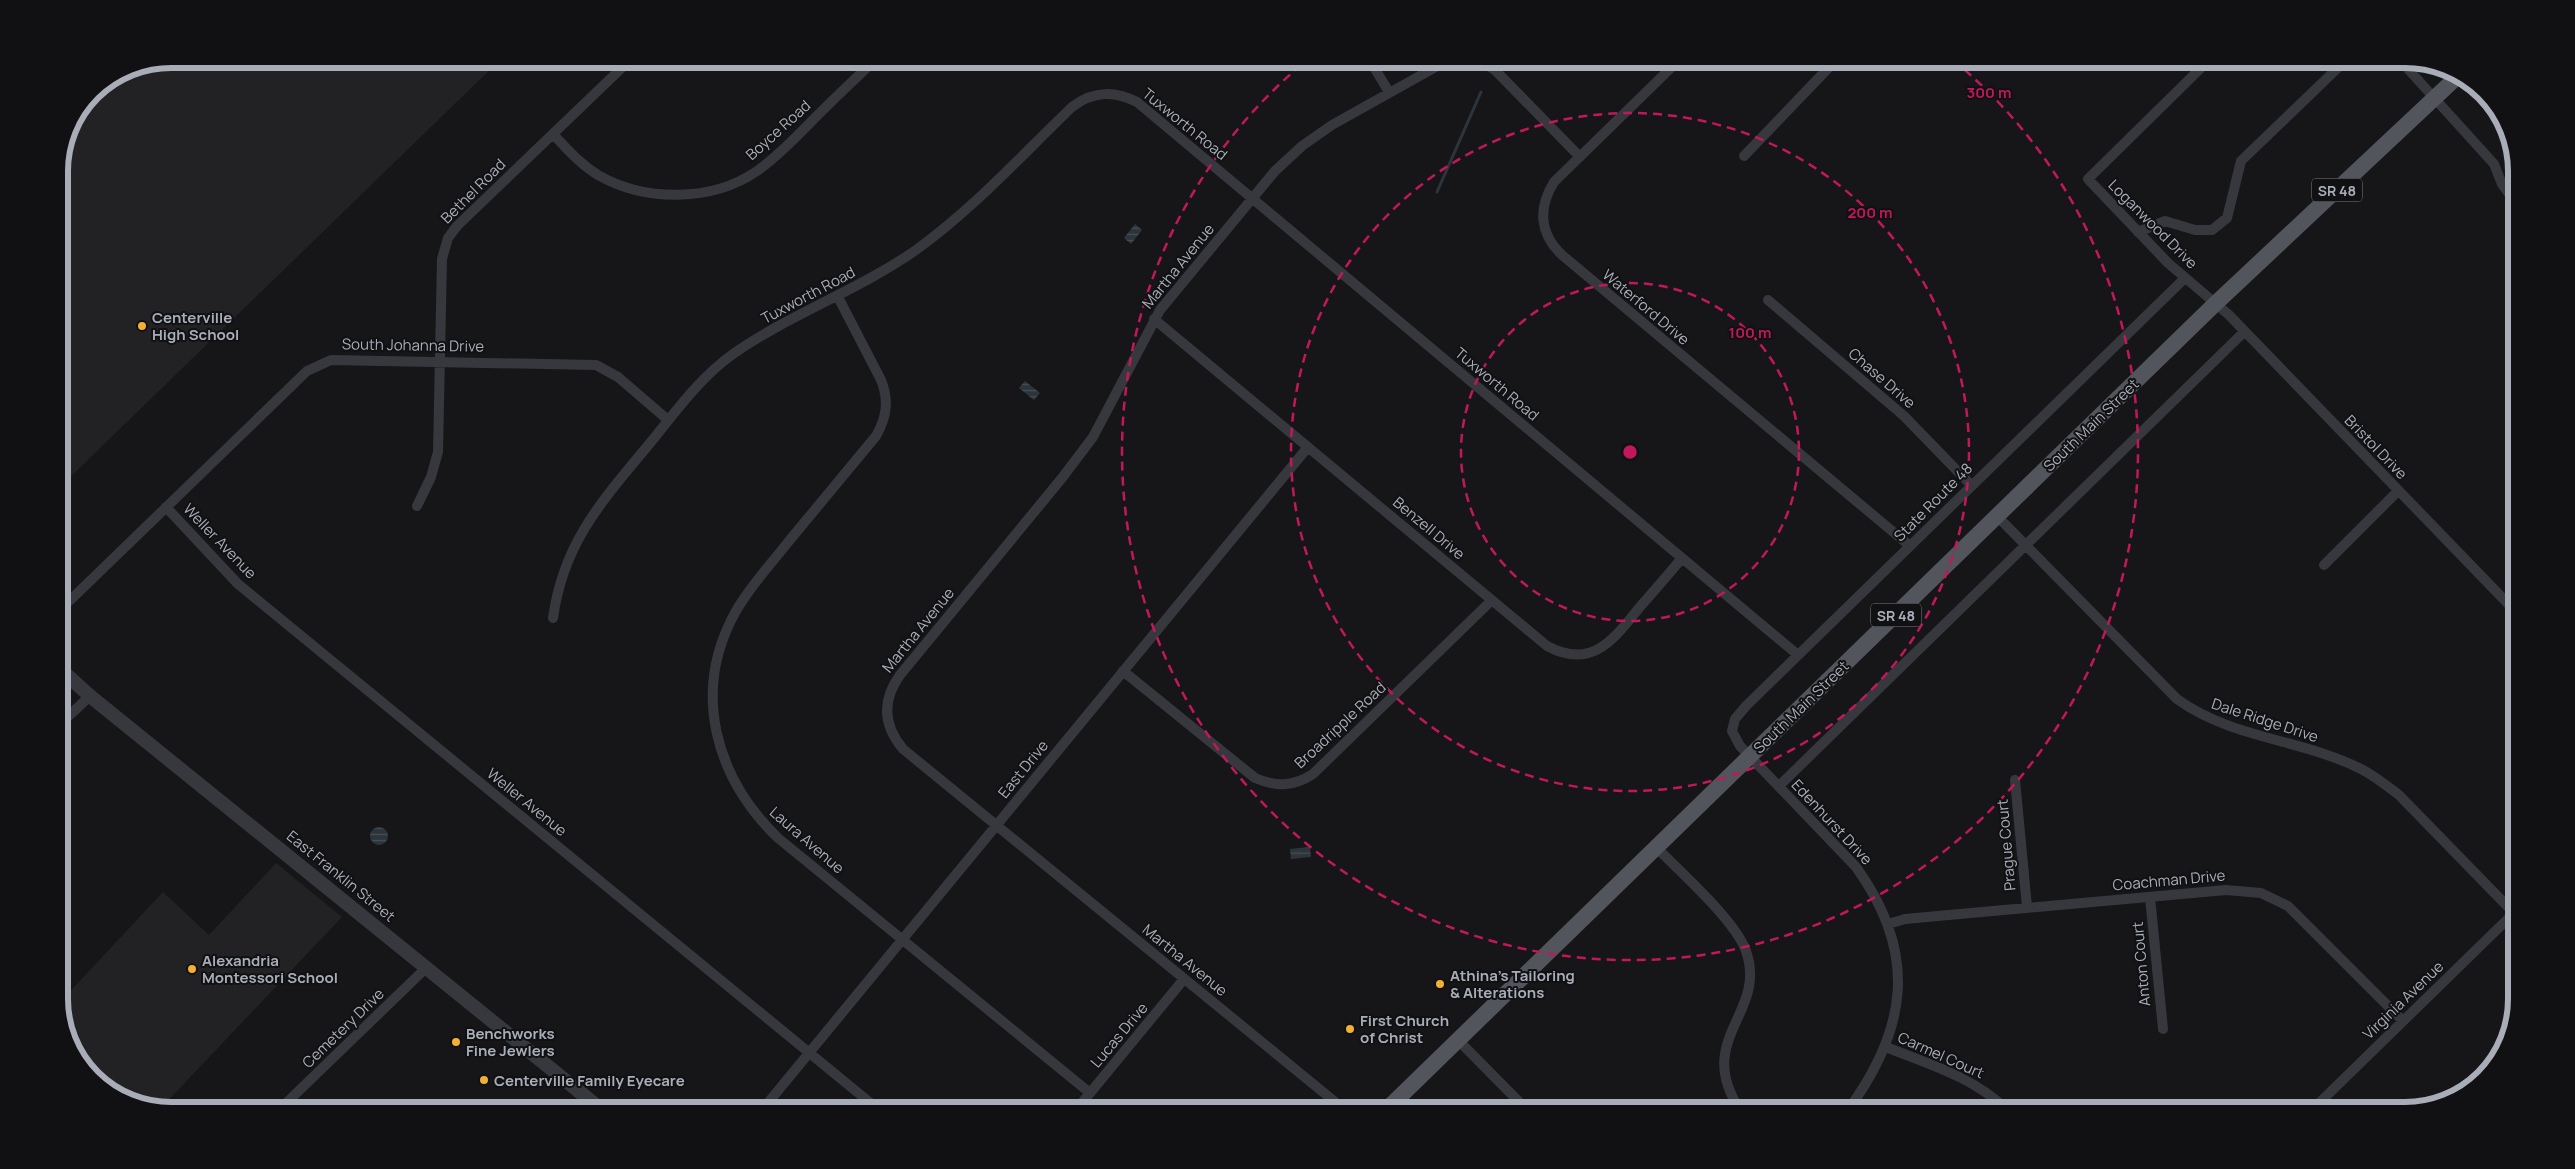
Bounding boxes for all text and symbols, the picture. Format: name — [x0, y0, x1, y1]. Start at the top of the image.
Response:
text: 300 m — [1967, 82, 2011, 103]
street label: Tuxworth Road — [1138, 83, 1232, 165]
street label: Boyce Road — [741, 95, 815, 165]
street label: Bethel Road — [436, 154, 510, 228]
street label: Loganwood Drive — [2104, 175, 2203, 274]
road number: SR 48 — [2312, 178, 2362, 202]
text: 200 m — [1847, 202, 1893, 223]
street label: Martha Avenue — [1137, 219, 1219, 313]
street label: Tuxworth Road — [757, 261, 859, 329]
street label: Waterford Drive — [1598, 264, 1694, 350]
place label: Centerville High School — [152, 307, 239, 345]
marker: Centerville High School — [136, 320, 148, 332]
text: 100 m — [1729, 322, 1771, 343]
street label: South Johanna Drive — [342, 333, 485, 357]
street label: Tuxworth Road — [1450, 343, 1544, 425]
street label: Chase Drive — [1844, 343, 1920, 413]
street label: South Main Street — [2039, 374, 2143, 476]
street label: Bristol Drive — [2340, 410, 2412, 484]
centre of rings — [1621, 443, 1639, 461]
street label: State Route 48 — [1889, 458, 1977, 546]
street label: Benzell Drive — [1389, 492, 1470, 564]
street label: Weller Avenue — [179, 499, 262, 584]
street label: Martha Avenue — [877, 583, 959, 677]
road number: SR 48 — [1871, 604, 1921, 626]
street label: South Main Street — [1749, 656, 1853, 758]
street label: Broadripple Road — [1290, 677, 1390, 773]
street label: Dale Ridge Drive — [2209, 693, 2321, 747]
street label: East Drive — [993, 735, 1053, 802]
street label: Weller Avenue — [483, 763, 572, 841]
street label: Edenhurst Drive — [1787, 775, 1877, 869]
street label: Prague Court — [1992, 798, 2020, 892]
street label: Laura Avenue — [765, 802, 849, 878]
street label: East Franklin Street — [282, 826, 400, 926]
street label: Coachman Drive — [2112, 865, 2227, 895]
street label: Martha Avenue — [1138, 919, 1232, 1001]
street label: Anton Court — [2127, 921, 2155, 1007]
place label: Alexandria Montessori School — [202, 950, 338, 988]
street label: Virginia Avenue — [2358, 956, 2448, 1044]
marker: Alexandria Montessori School — [186, 963, 198, 975]
place label: Athina's Tailoring & Alterations — [1450, 965, 1575, 1003]
marker: Athina's Tailoring & Alterations — [1434, 978, 1446, 990]
street label: Cemetery Drive — [297, 983, 389, 1073]
street label: Lucas Drive — [1086, 998, 1153, 1072]
place label: First Church of Christ — [1360, 1010, 1449, 1048]
place label: Benchworks Fine Jewlers — [466, 1023, 555, 1061]
marker: First Church of Christ — [1344, 1023, 1356, 1035]
street label: Carmel Court — [1895, 1027, 1987, 1083]
marker: Benchworks Fine Jewlers — [450, 1036, 462, 1048]
place label: Centerville Family Eyecare — [494, 1070, 685, 1091]
marker: Centerville Family Eyecare — [478, 1074, 490, 1086]

